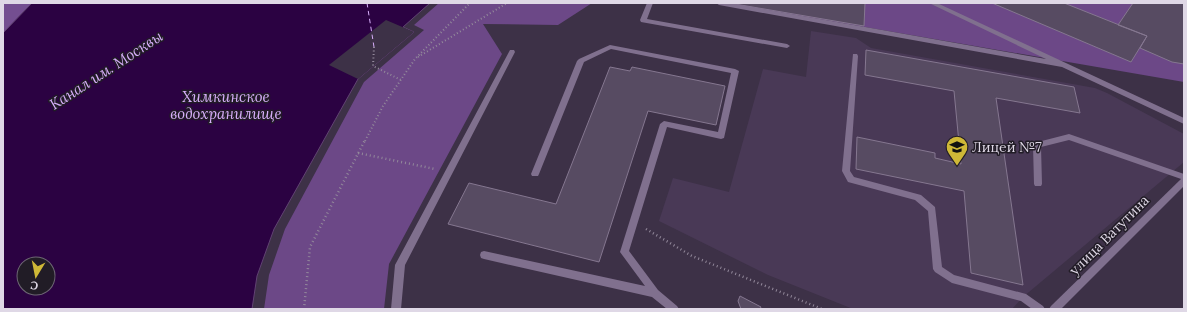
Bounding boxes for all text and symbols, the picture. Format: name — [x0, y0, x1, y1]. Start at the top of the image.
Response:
water label: Канал им. Москвы — [46, 26, 166, 114]
water label: Химкинское водохранилище — [170, 87, 282, 123]
school or university icon: Лицей №7 — [944, 134, 970, 167]
place label: Лицей №7 — [972, 138, 1042, 156]
street label: улица Ватутина — [1065, 191, 1153, 279]
north arrow — [16, 256, 56, 296]
text: С — [29, 278, 39, 293]

